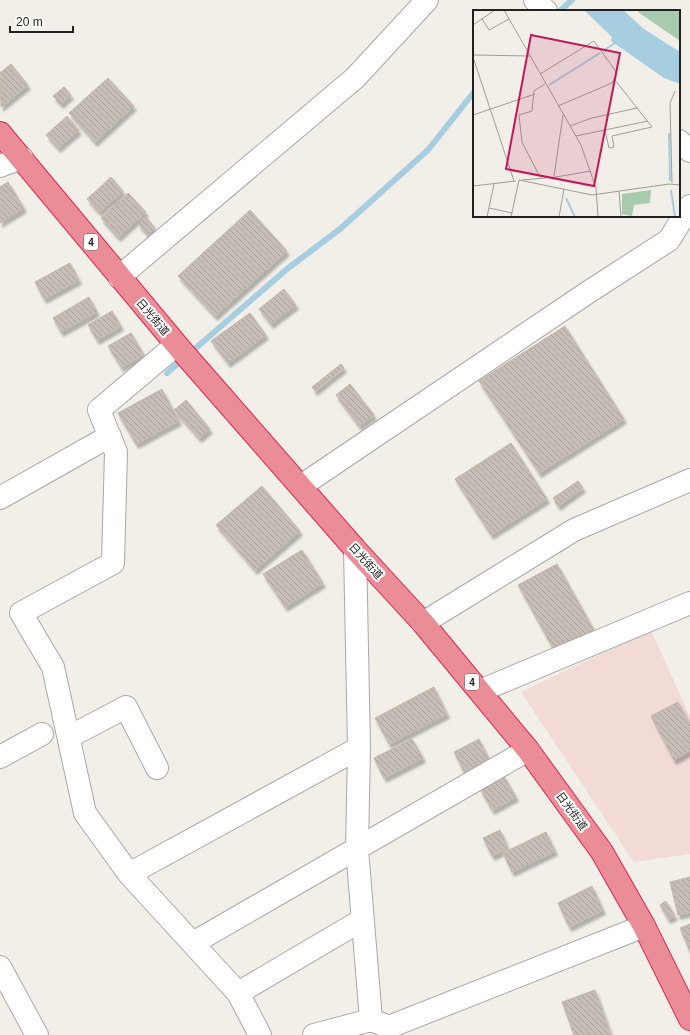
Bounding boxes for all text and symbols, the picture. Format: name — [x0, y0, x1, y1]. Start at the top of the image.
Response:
scale bar — [10, 8, 73, 34]
inset map — [473, 10, 680, 217]
text: 20 m — [16, 15, 43, 29]
road number: 4 — [84, 234, 98, 250]
street label: 日光街道 — [134, 296, 172, 338]
street label: 日光街道 — [347, 541, 385, 581]
road number: 4 — [465, 674, 479, 690]
street label: 日光街道 — [554, 790, 590, 832]

